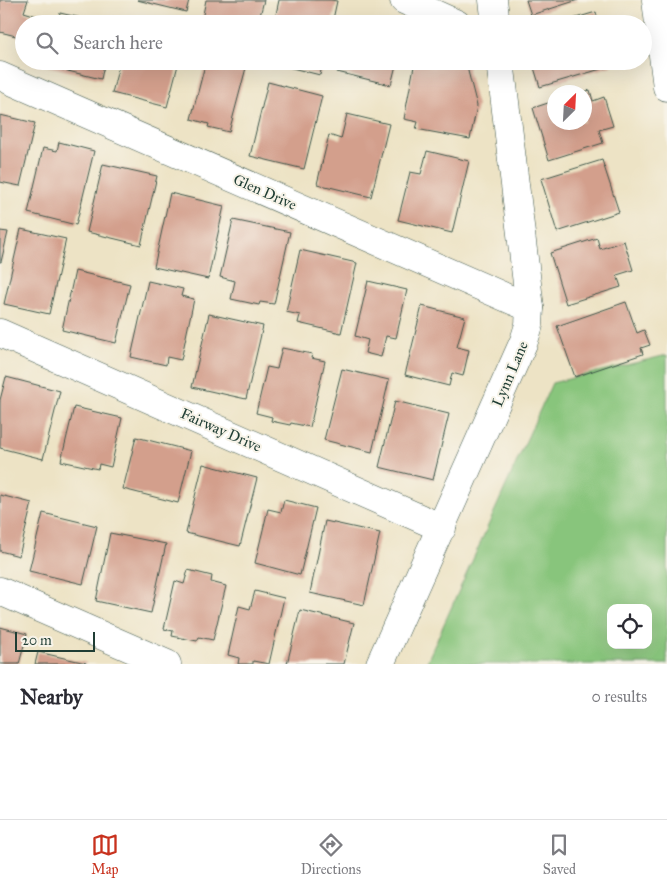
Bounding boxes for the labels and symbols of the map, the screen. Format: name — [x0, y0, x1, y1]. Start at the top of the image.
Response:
north arrow — [547, 85, 592, 130]
street label: Glen Drive — [231, 170, 299, 214]
street label: Lynn Lane — [488, 339, 532, 409]
street label: Fairway Drive — [178, 404, 264, 456]
scale bar — [15, 629, 95, 652]

